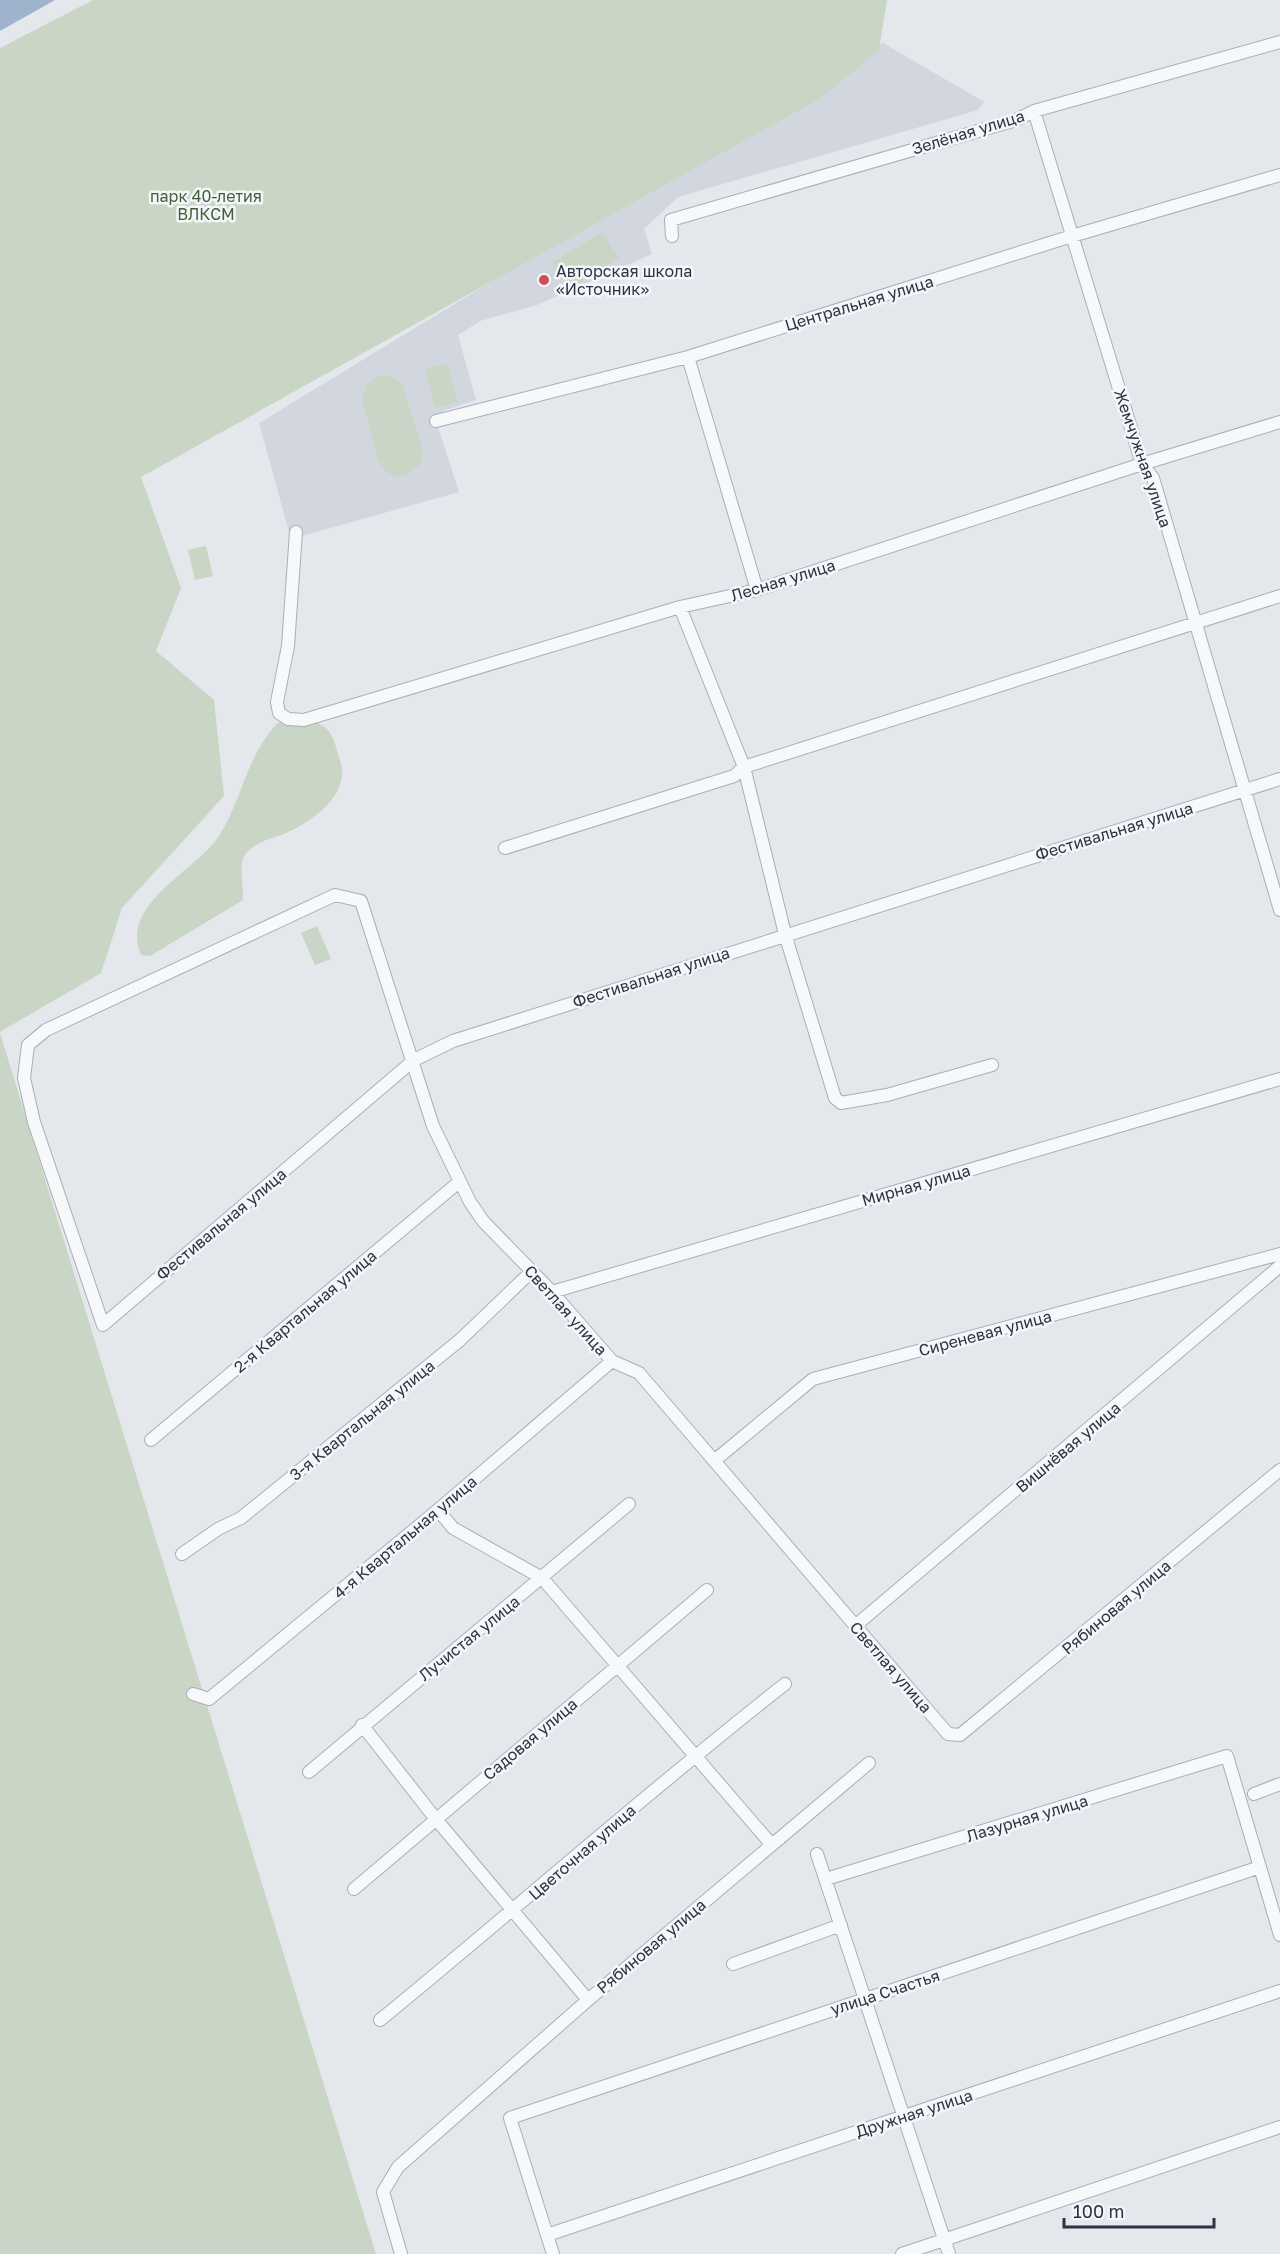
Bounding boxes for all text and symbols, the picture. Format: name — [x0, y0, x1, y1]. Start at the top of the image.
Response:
street label: Зелёная улица — [909, 105, 1027, 159]
park label: парк 40-летия ВЛКСМ — [150, 186, 262, 224]
place label: Авторская школа «Источник» — [556, 261, 692, 299]
street label: Центральная улица — [782, 271, 936, 335]
marker: Авторская школа «Источник» — [537, 273, 551, 287]
street label: Жемчужная улица — [1110, 386, 1176, 530]
street label: Лесная улица — [728, 555, 838, 605]
street label: Фестивальная улица — [1033, 797, 1195, 865]
street label: Фестивальная улица — [570, 942, 732, 1012]
street label: Мирная улица — [859, 1160, 973, 1210]
street label: Фестивальная улица — [152, 1164, 290, 1284]
street label: 2-я Квартальная улица — [229, 1245, 381, 1377]
street label: Светлая улица — [520, 1261, 612, 1359]
street label: Сиреневая улица — [916, 1306, 1054, 1360]
street label: 3-я Квартальная улица — [286, 1355, 438, 1485]
street label: Вишнёвая улица — [1012, 1397, 1124, 1497]
street label: 4-я Квартальная улица — [329, 1471, 481, 1603]
street label: Рябиновая улица — [1057, 1556, 1175, 1658]
street label: Лучистая улица — [414, 1591, 524, 1685]
street label: Светлая улица — [846, 1617, 936, 1717]
street label: Садовая улица — [479, 1694, 581, 1784]
street label: Лазурная улица — [964, 1790, 1090, 1846]
street label: Цветочная улица — [524, 1800, 640, 1904]
street label: Рябиновая улица — [592, 1895, 710, 1997]
street label: улица Счастья — [828, 1965, 942, 2019]
street label: Дружная улица — [853, 2085, 975, 2141]
scale bar — [1064, 2191, 1214, 2229]
text: 100 m — [1073, 2200, 1124, 2222]

